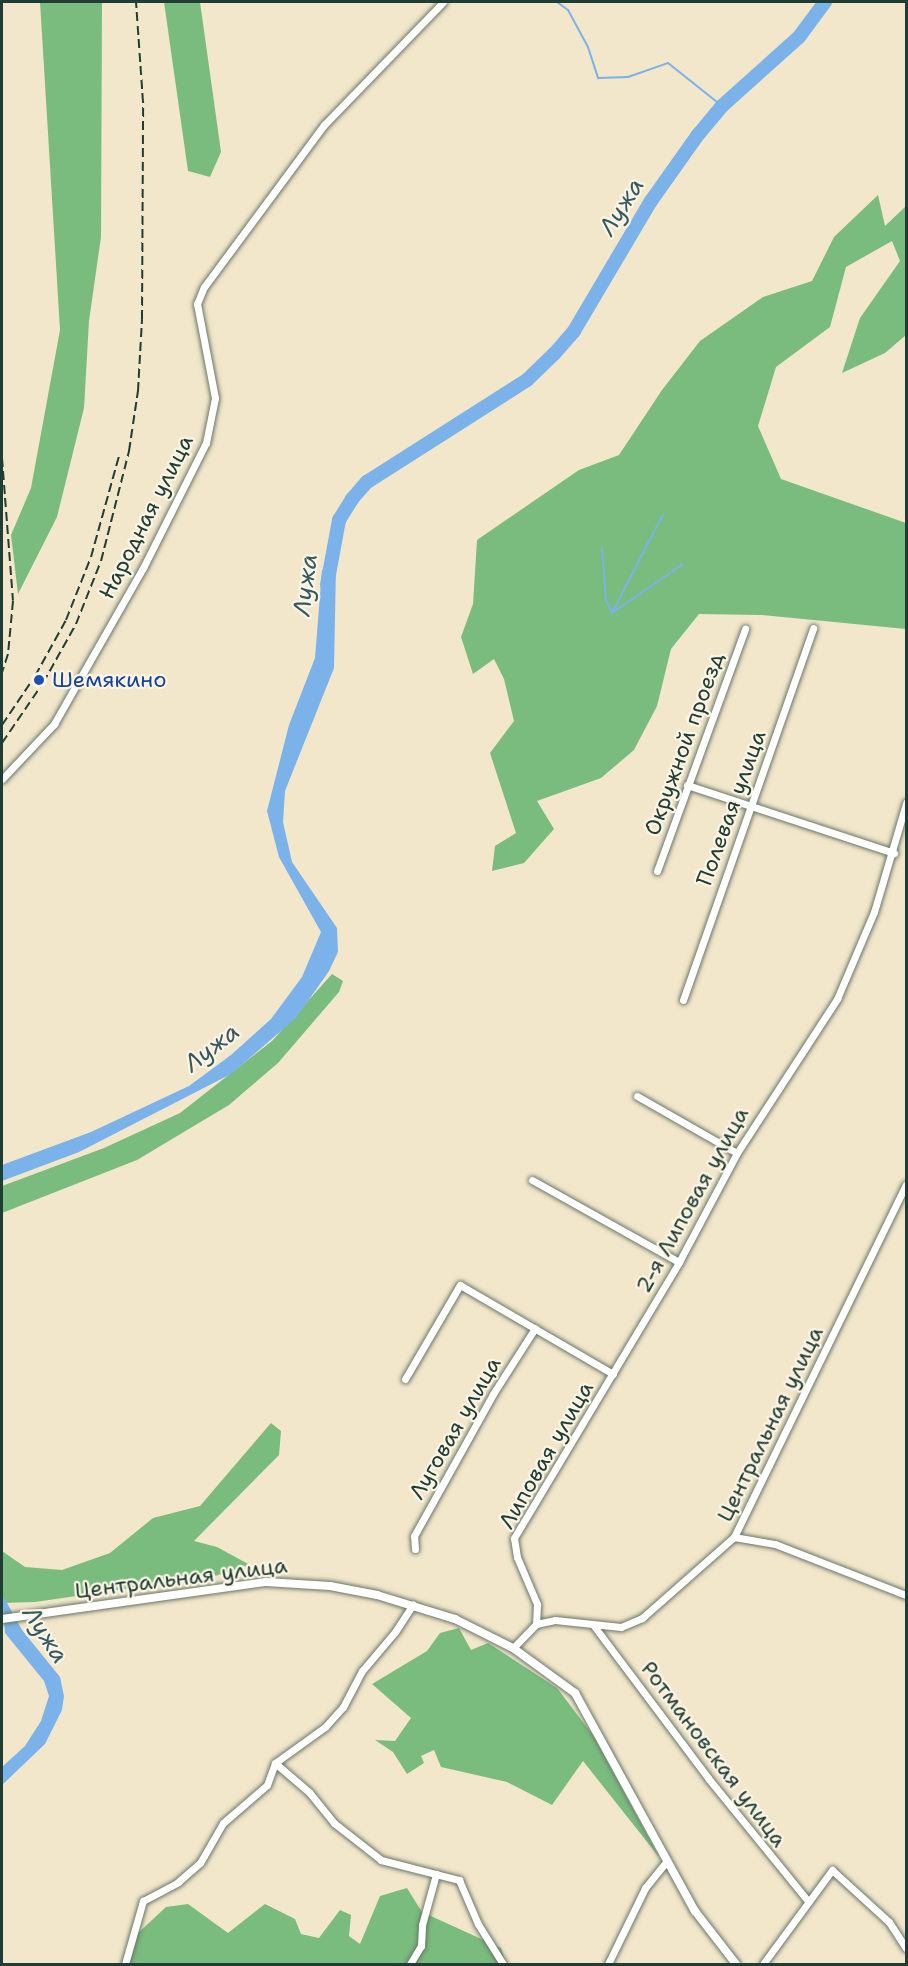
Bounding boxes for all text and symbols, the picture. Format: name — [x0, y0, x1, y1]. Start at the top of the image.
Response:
water label: Лужа — [593, 173, 651, 241]
street label: Народная улица — [93, 431, 199, 603]
water label: Лужа — [288, 552, 324, 618]
street label: Окружной проезд — [639, 649, 729, 839]
place label: Шемякино — [52, 667, 167, 693]
marker: Шемякино — [30, 671, 48, 689]
street label: Полевая улица — [691, 727, 771, 889]
water label: Лужа — [179, 1017, 245, 1079]
street label: 2-я Липовая улица — [630, 1102, 754, 1298]
street label: Центральная улица — [711, 1322, 829, 1526]
street label: Луговая улица — [404, 1352, 506, 1504]
street label: Липовая улица — [493, 1377, 599, 1533]
street label: Центральная улица — [73, 1552, 289, 1604]
water label: Лужа — [16, 1601, 74, 1669]
street label: Ротмановская улица — [635, 1656, 793, 1852]

